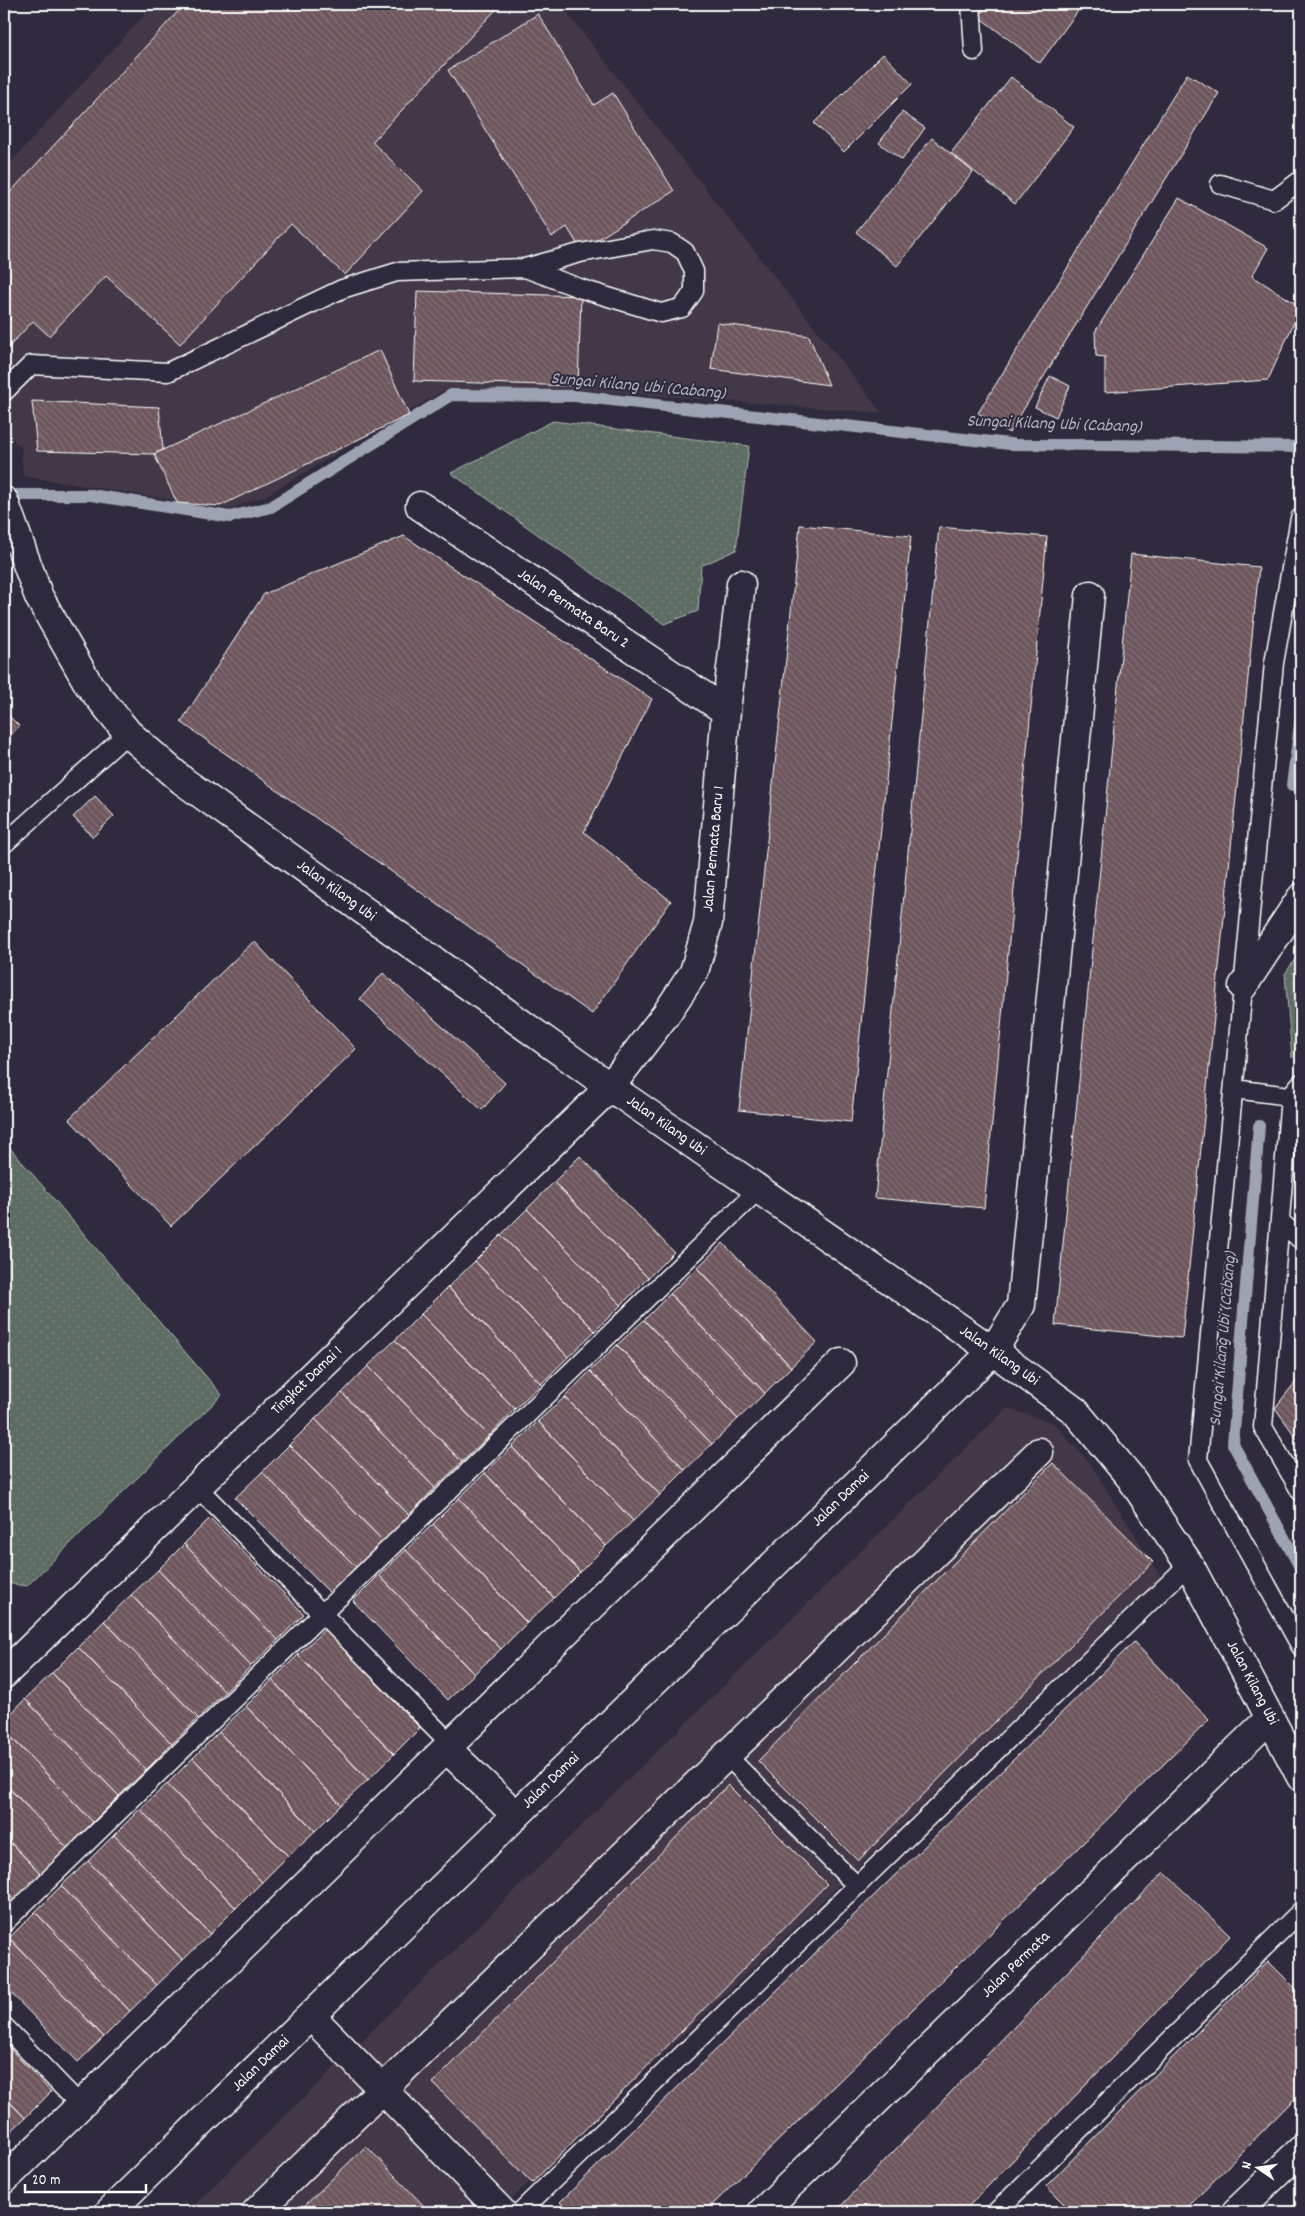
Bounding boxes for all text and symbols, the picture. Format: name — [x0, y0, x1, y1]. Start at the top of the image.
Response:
water label: Sungai Kilang Ubi (Cabang) — [550, 367, 728, 407]
water label: Sungai Kilang Ubi (Cabang) — [966, 409, 1143, 441]
street label: Jalan Permata Baru 2 — [513, 563, 633, 655]
street label: Jalan Permata Baru 1 — [697, 785, 731, 913]
street label: Jalan Kilang Ubi — [292, 854, 380, 928]
street label: Jalan Kilang Ubi — [621, 1090, 711, 1162]
water label: Sungai Kilang Ubi (Cabang) — [1204, 1249, 1244, 1427]
street label: Jalan Kilang Ubi — [954, 1320, 1044, 1392]
street label: Tingkat Damai 1 — [266, 1341, 348, 1421]
street label: Jalan Damai — [807, 1465, 875, 1533]
street label: Jalan Kilang Ubi — [1220, 1637, 1284, 1729]
street label: Jalan Damai — [517, 1747, 585, 1815]
street label: Jalan Permata — [976, 1926, 1056, 2004]
street label: Jalan Damai — [227, 2030, 295, 2098]
north arrow — [1232, 2144, 1282, 2194]
text: N — [1237, 2160, 1258, 2171]
scale bar — [25, 2161, 146, 2193]
text: 20 m — [32, 2170, 60, 2192]

